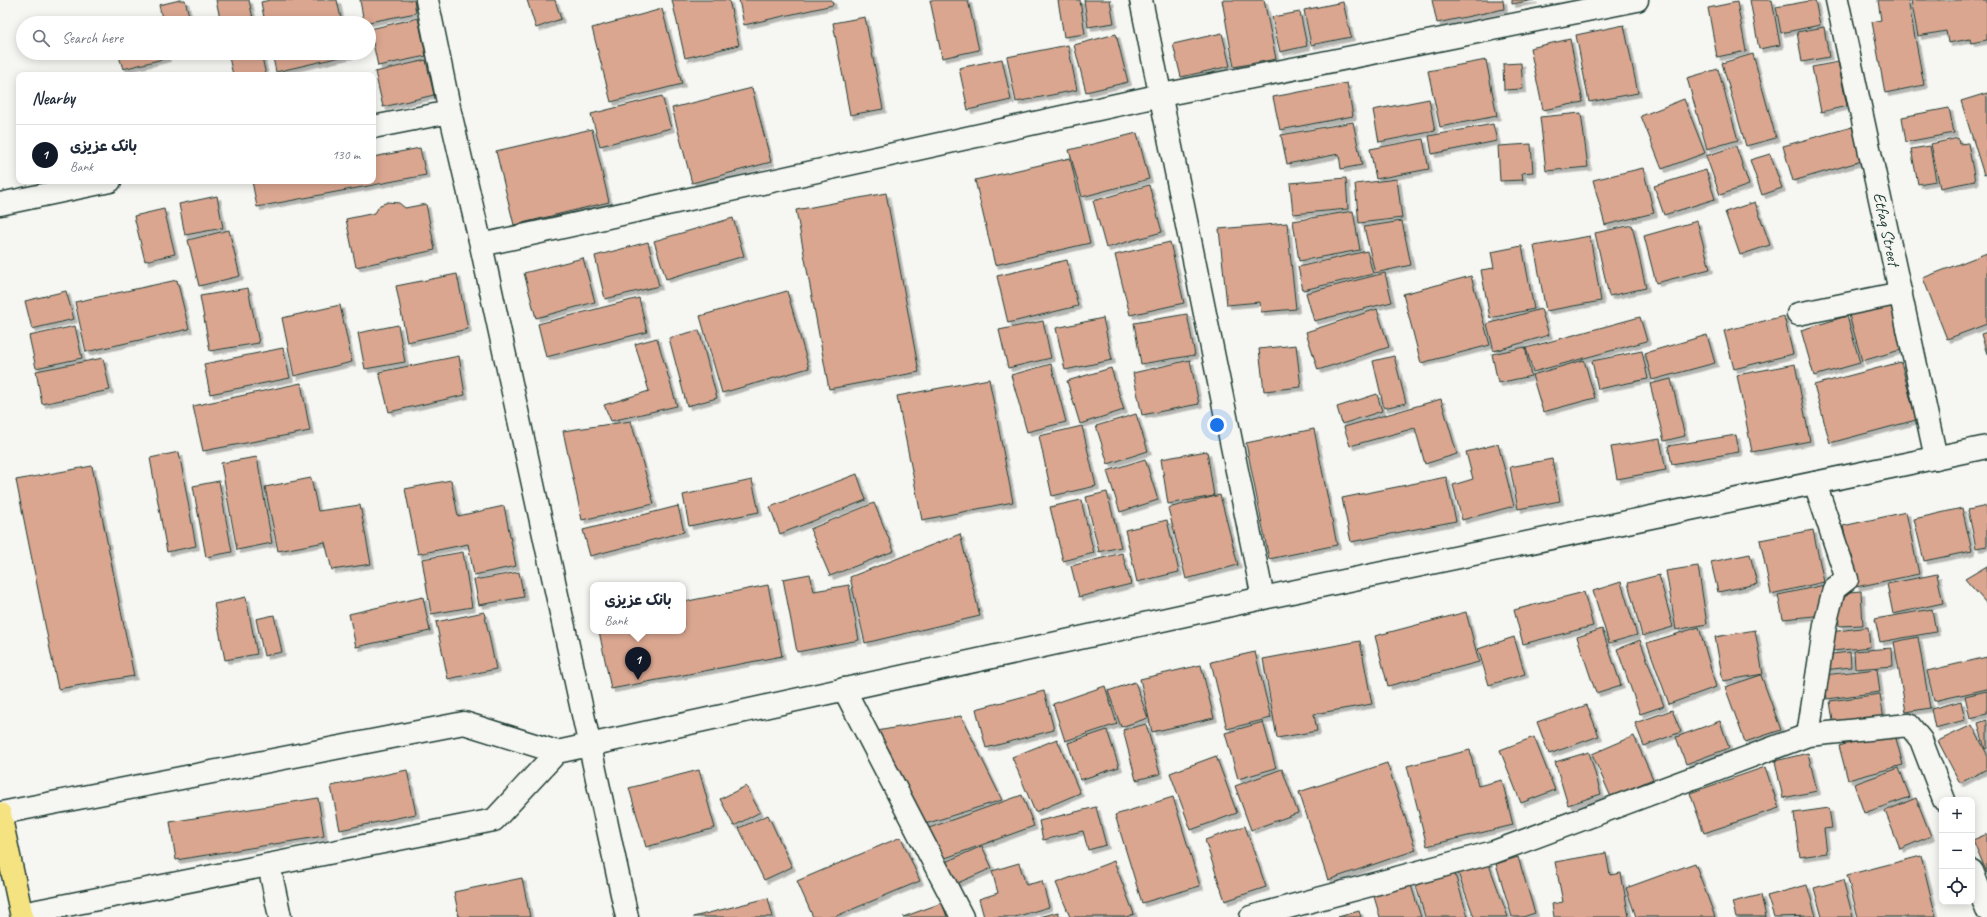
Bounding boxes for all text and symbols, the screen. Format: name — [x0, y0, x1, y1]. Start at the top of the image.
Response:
search box — [16, 16, 376, 60]
icon: search — [30, 27, 52, 49]
text: Search here — [62, 29, 123, 48]
text: Nearby — [32, 88, 75, 109]
text: بانک عزیزی — [70, 137, 137, 156]
text: 1 — [42, 147, 48, 163]
text: 130 m — [332, 147, 360, 163]
text: Bank — [70, 159, 93, 175]
street label: Etfaq Street — [1868, 190, 1905, 270]
your location — [1207, 415, 1227, 435]
popup — [590, 582, 686, 634]
text: بانک عزیزی — [605, 591, 672, 610]
text: Bank — [605, 613, 628, 629]
pin: 1 — [625, 647, 651, 680]
map controls — [1939, 797, 1975, 905]
button: + — [1939, 797, 1975, 833]
button: − — [1939, 833, 1975, 869]
button: locate — [1939, 869, 1975, 905]

